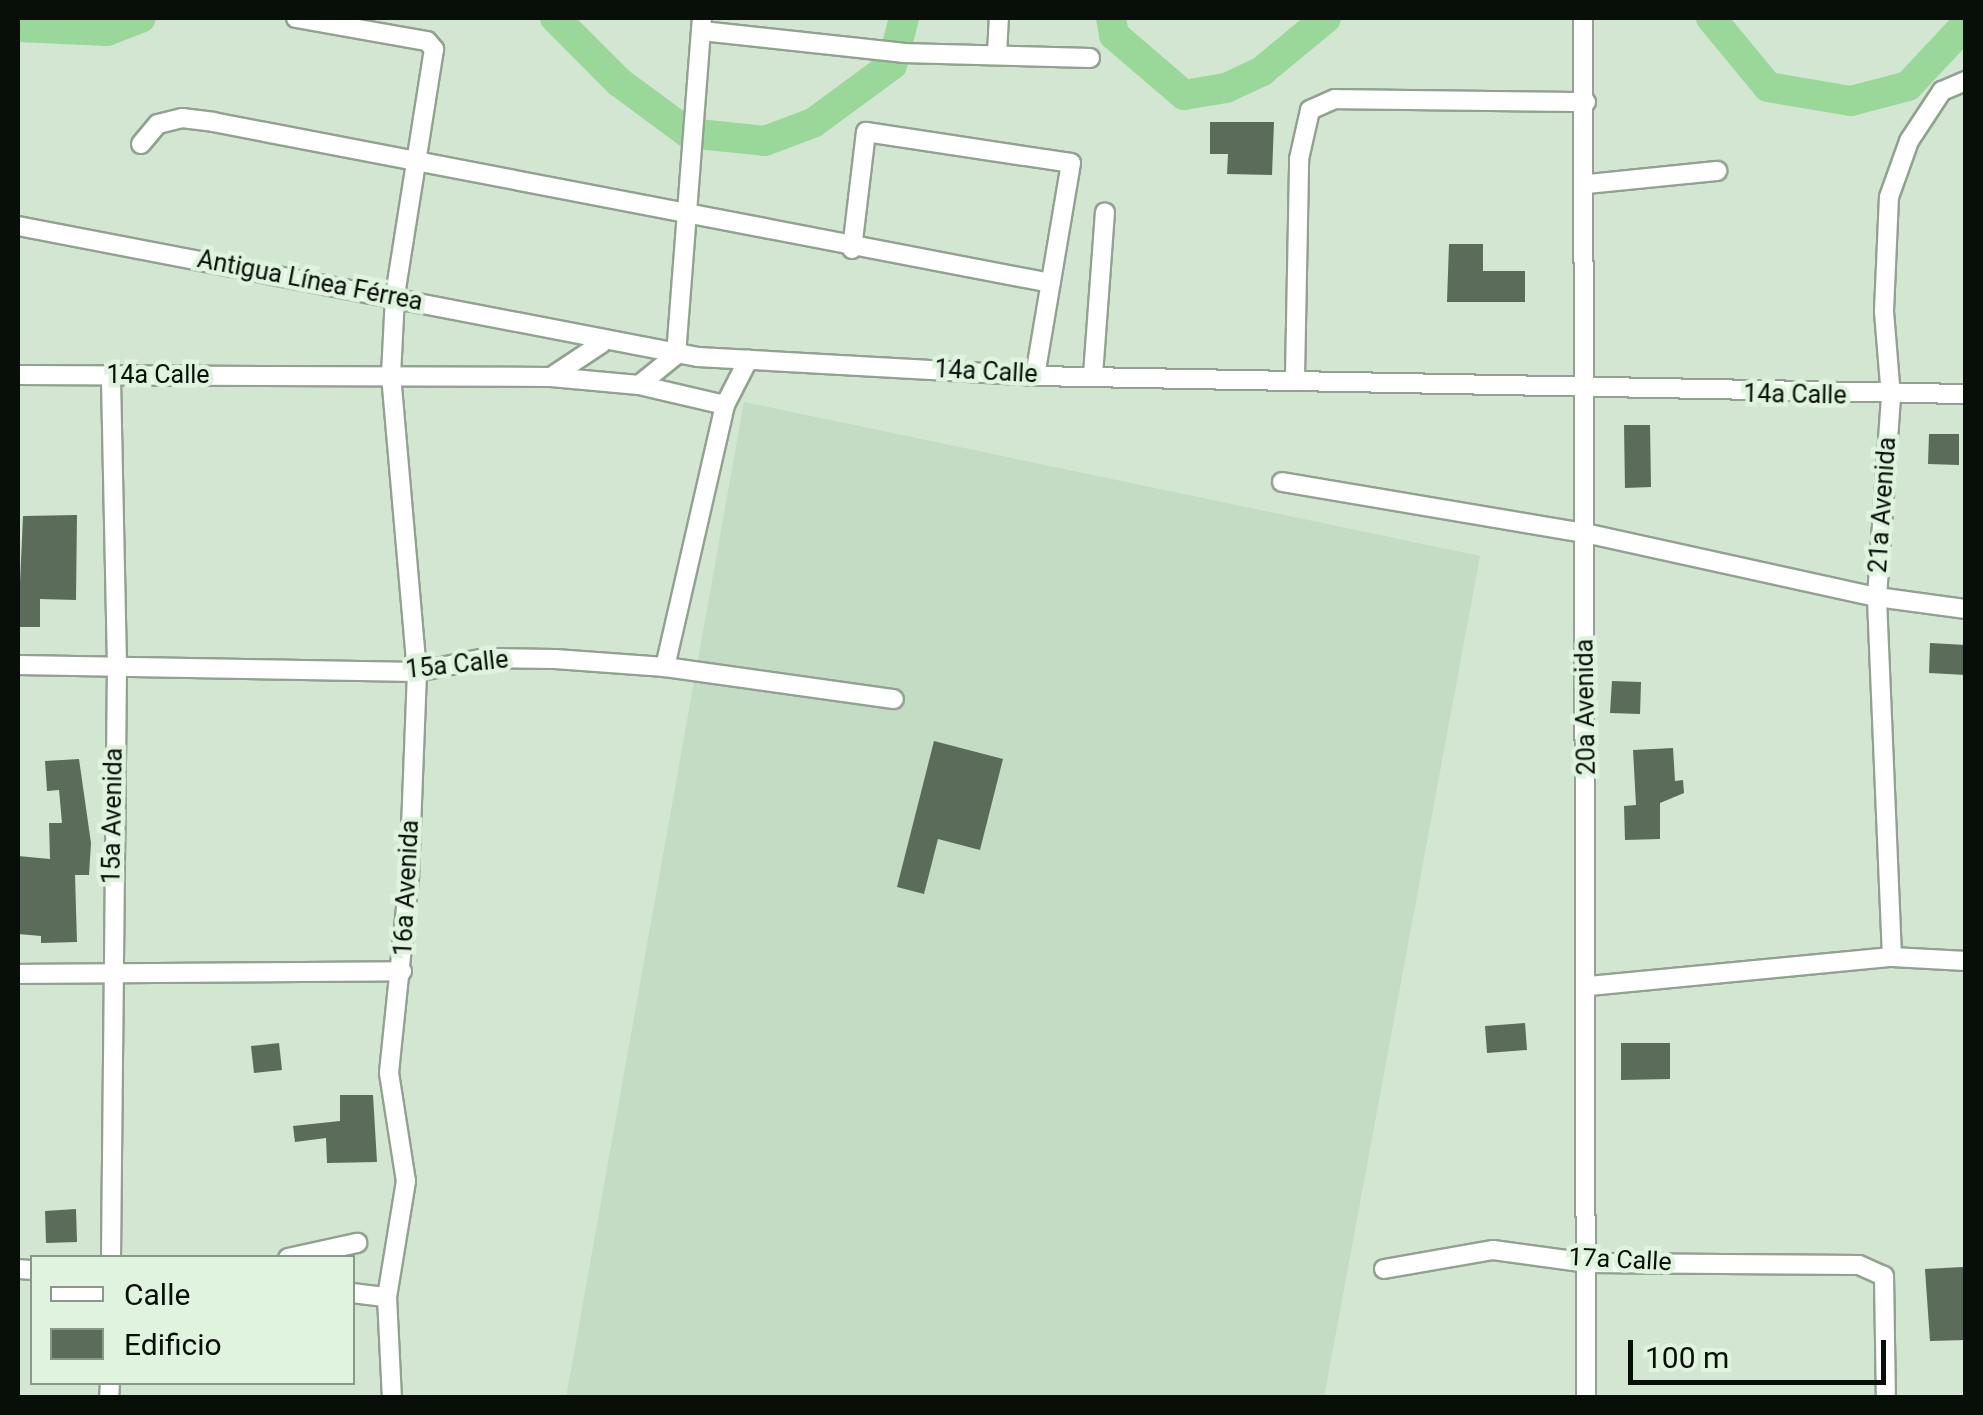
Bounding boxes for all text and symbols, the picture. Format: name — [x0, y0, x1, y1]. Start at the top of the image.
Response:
street label: Antigua Línea Férrea — [195, 244, 425, 318]
street label: 14a Calle — [934, 354, 1038, 390]
street label: 14a Calle — [106, 360, 210, 390]
street label: 14a Calle — [1743, 379, 1847, 411]
street label: 21a Avenida — [1863, 436, 1903, 574]
street label: 20a Avenida — [1570, 639, 1602, 775]
street label: 15a Calle — [404, 645, 510, 685]
street label: 15a Avenida — [97, 748, 129, 884]
street label: 16a Avenida — [388, 819, 426, 957]
street label: 17a Calle — [1568, 1242, 1672, 1278]
legend — [30, 1255, 355, 1385]
text: Calle — [124, 1277, 190, 1312]
scale bar — [1633, 1320, 1890, 1382]
text: Edificio — [124, 1327, 222, 1362]
text: 100 m — [1645, 1340, 1729, 1375]

